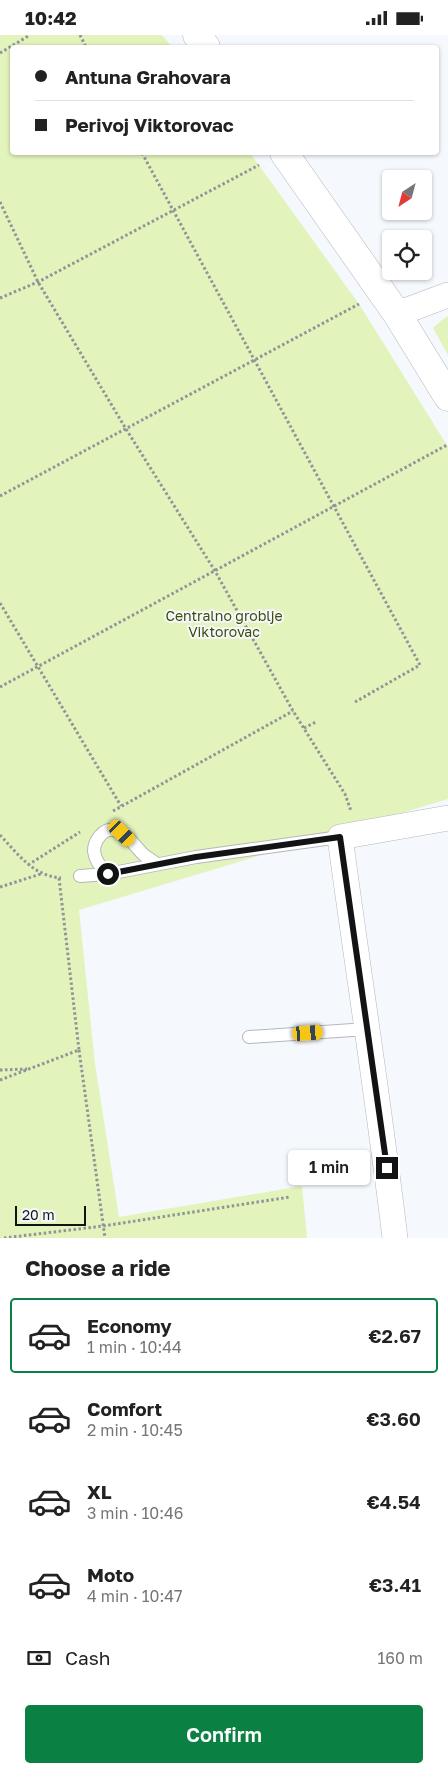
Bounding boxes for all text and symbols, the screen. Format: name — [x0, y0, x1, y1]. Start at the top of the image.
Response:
text: 10:42 — [25, 6, 77, 29]
text: Antuna Grahovara — [65, 65, 231, 88]
text: Perivoj Viktorovac — [65, 113, 234, 136]
north arrow — [382, 170, 432, 220]
map controls — [382, 170, 432, 280]
button: locate — [382, 230, 432, 280]
park label: Centralno groblje Viktorovac — [165, 607, 283, 640]
car — [105, 817, 138, 849]
route start — [97, 863, 119, 885]
car — [292, 1024, 323, 1042]
callout: 1 min — [287, 1151, 370, 1185]
text: 1 min — [309, 1157, 349, 1177]
route end — [376, 1157, 398, 1179]
scale bar — [15, 1203, 86, 1226]
text: 20 m — [22, 1206, 55, 1223]
text: Choose a ride — [25, 1254, 171, 1281]
icon: car — [27, 1313, 72, 1358]
text: Economy — [87, 1314, 172, 1337]
text: €2.67 — [369, 1324, 421, 1347]
text: 1 min · 10:44 — [87, 1337, 182, 1357]
icon: car — [27, 1396, 72, 1441]
text: Comfort — [87, 1397, 162, 1420]
text: €3.60 — [367, 1407, 421, 1430]
text: 2 min · 10:45 — [87, 1420, 183, 1440]
icon: car — [27, 1479, 72, 1524]
text: XL — [87, 1480, 112, 1503]
text: €4.54 — [367, 1490, 421, 1513]
text: 3 min · 10:46 — [87, 1503, 183, 1523]
icon: car — [27, 1562, 72, 1607]
text: Moto — [87, 1563, 134, 1586]
text: €3.41 — [369, 1573, 421, 1596]
text: 4 min · 10:47 — [87, 1586, 183, 1606]
icon: cash — [25, 1644, 53, 1672]
text: Cash — [65, 1646, 110, 1669]
text: 160 m — [377, 1648, 423, 1668]
button: Confirm — [25, 1705, 423, 1763]

